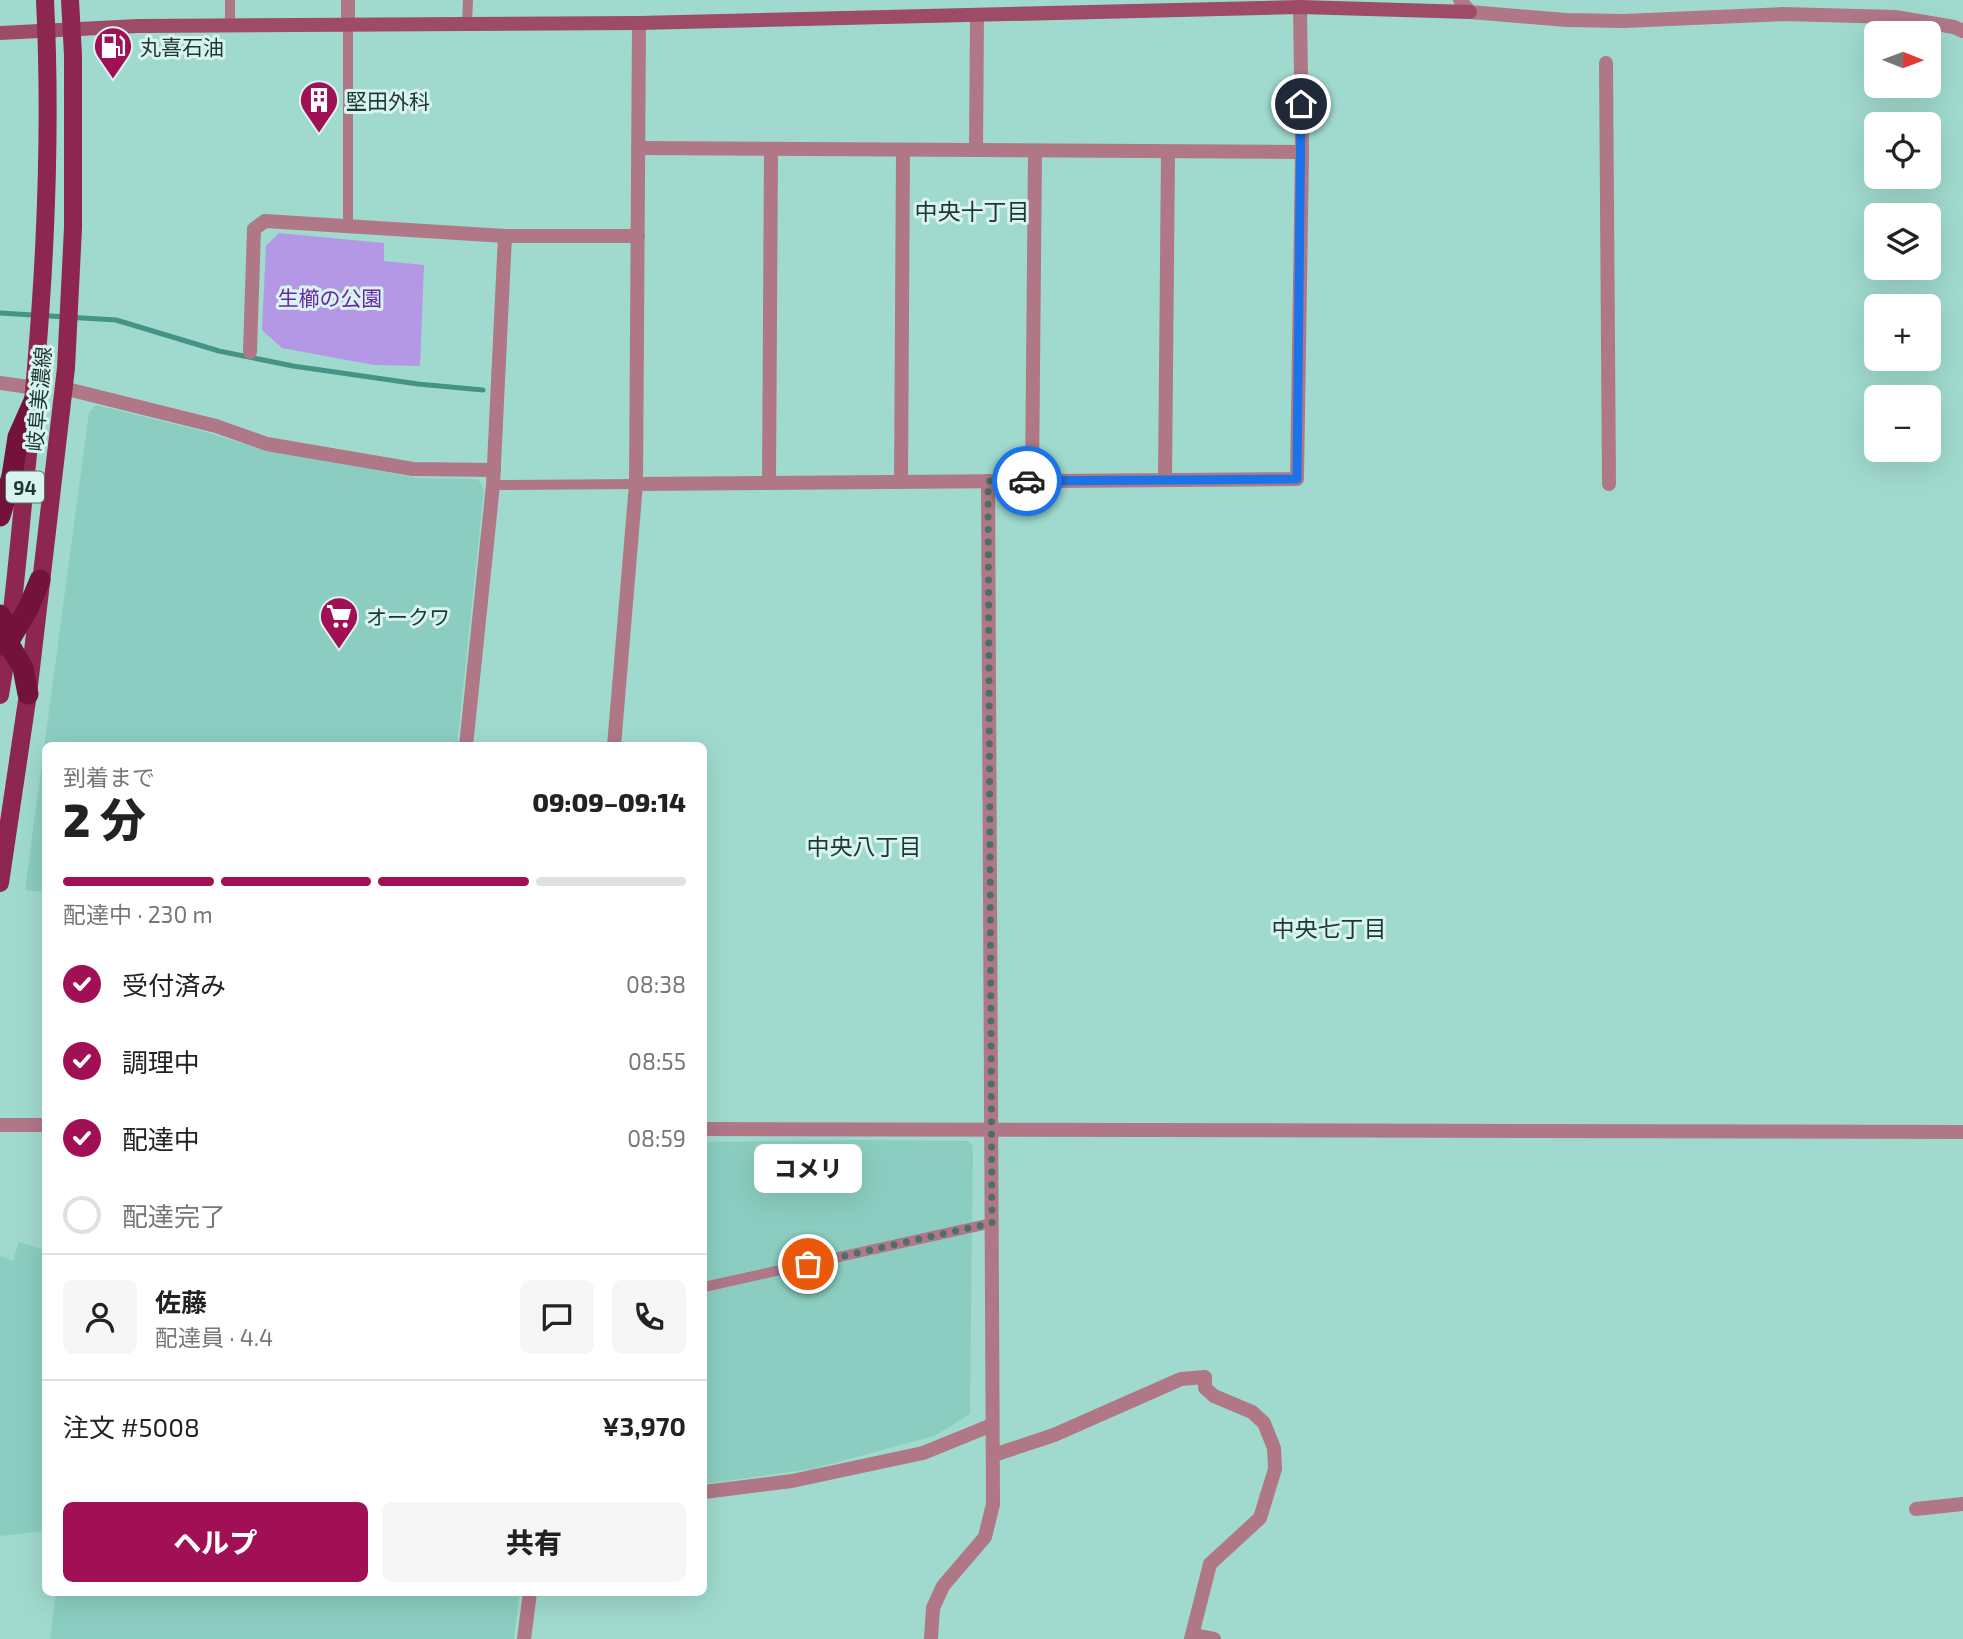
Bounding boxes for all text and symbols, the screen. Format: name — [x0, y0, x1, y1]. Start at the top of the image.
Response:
north arrow — [1864, 21, 1941, 98]
map controls — [1864, 21, 1941, 462]
fuel station icon: 丸喜石油 — [92, 25, 134, 80]
place label: 丸喜石油 — [140, 34, 224, 59]
pin — [1271, 74, 1331, 134]
building icon: 堅田外科 — [298, 79, 340, 134]
icon: home — [1282, 85, 1320, 123]
place label: 堅田外科 — [346, 88, 430, 113]
button: locate — [1864, 112, 1941, 189]
district label: 中央十丁目 — [915, 197, 1030, 225]
button: layers — [1864, 203, 1941, 280]
park label: 生櫛の公園 — [278, 285, 383, 310]
button: + — [1864, 294, 1941, 371]
street label: 岐阜美濃線 — [21, 346, 55, 452]
button: − — [1864, 385, 1941, 462]
courier — [992, 446, 1062, 516]
icon: car — [1008, 462, 1046, 500]
road number: 94 — [6, 472, 44, 502]
supermarket icon: オークワ — [318, 595, 360, 650]
place label: オークワ — [366, 604, 450, 629]
text: 到着まで — [63, 763, 155, 791]
text: 09:09–09:14 — [532, 786, 686, 817]
text: 2 分 — [63, 791, 146, 846]
district label: 中央八丁目 — [807, 832, 922, 860]
text: 配達中 · 230 m — [63, 900, 213, 928]
district label: 中央七丁目 — [1272, 914, 1387, 942]
icon: check — [63, 965, 101, 1003]
text: 受付済み — [122, 969, 226, 1000]
text: 08:38 — [626, 970, 686, 998]
icon: check — [63, 1042, 101, 1080]
text: 調理中 — [122, 1046, 200, 1077]
text: 08:55 — [628, 1047, 686, 1075]
icon: check — [63, 1119, 101, 1157]
text: 配達中 — [122, 1123, 200, 1154]
text: 08:59 — [627, 1124, 686, 1152]
callout: コメリ — [754, 1145, 862, 1194]
text: コメリ — [774, 1154, 843, 1182]
text: 配達完了 — [122, 1200, 226, 1231]
pin — [778, 1234, 838, 1294]
icon: bag — [789, 1245, 827, 1283]
button: person — [63, 1280, 137, 1354]
button: chat — [520, 1280, 594, 1354]
button: phone — [612, 1280, 686, 1354]
text: 佐藤 — [155, 1286, 207, 1317]
text: 配達員 · 4.4 — [155, 1323, 273, 1351]
text: ¥3,970 — [602, 1410, 686, 1441]
text: 注文 #5008 — [63, 1411, 200, 1442]
button: ヘルプ — [63, 1502, 368, 1582]
button: 共有 — [382, 1502, 686, 1582]

